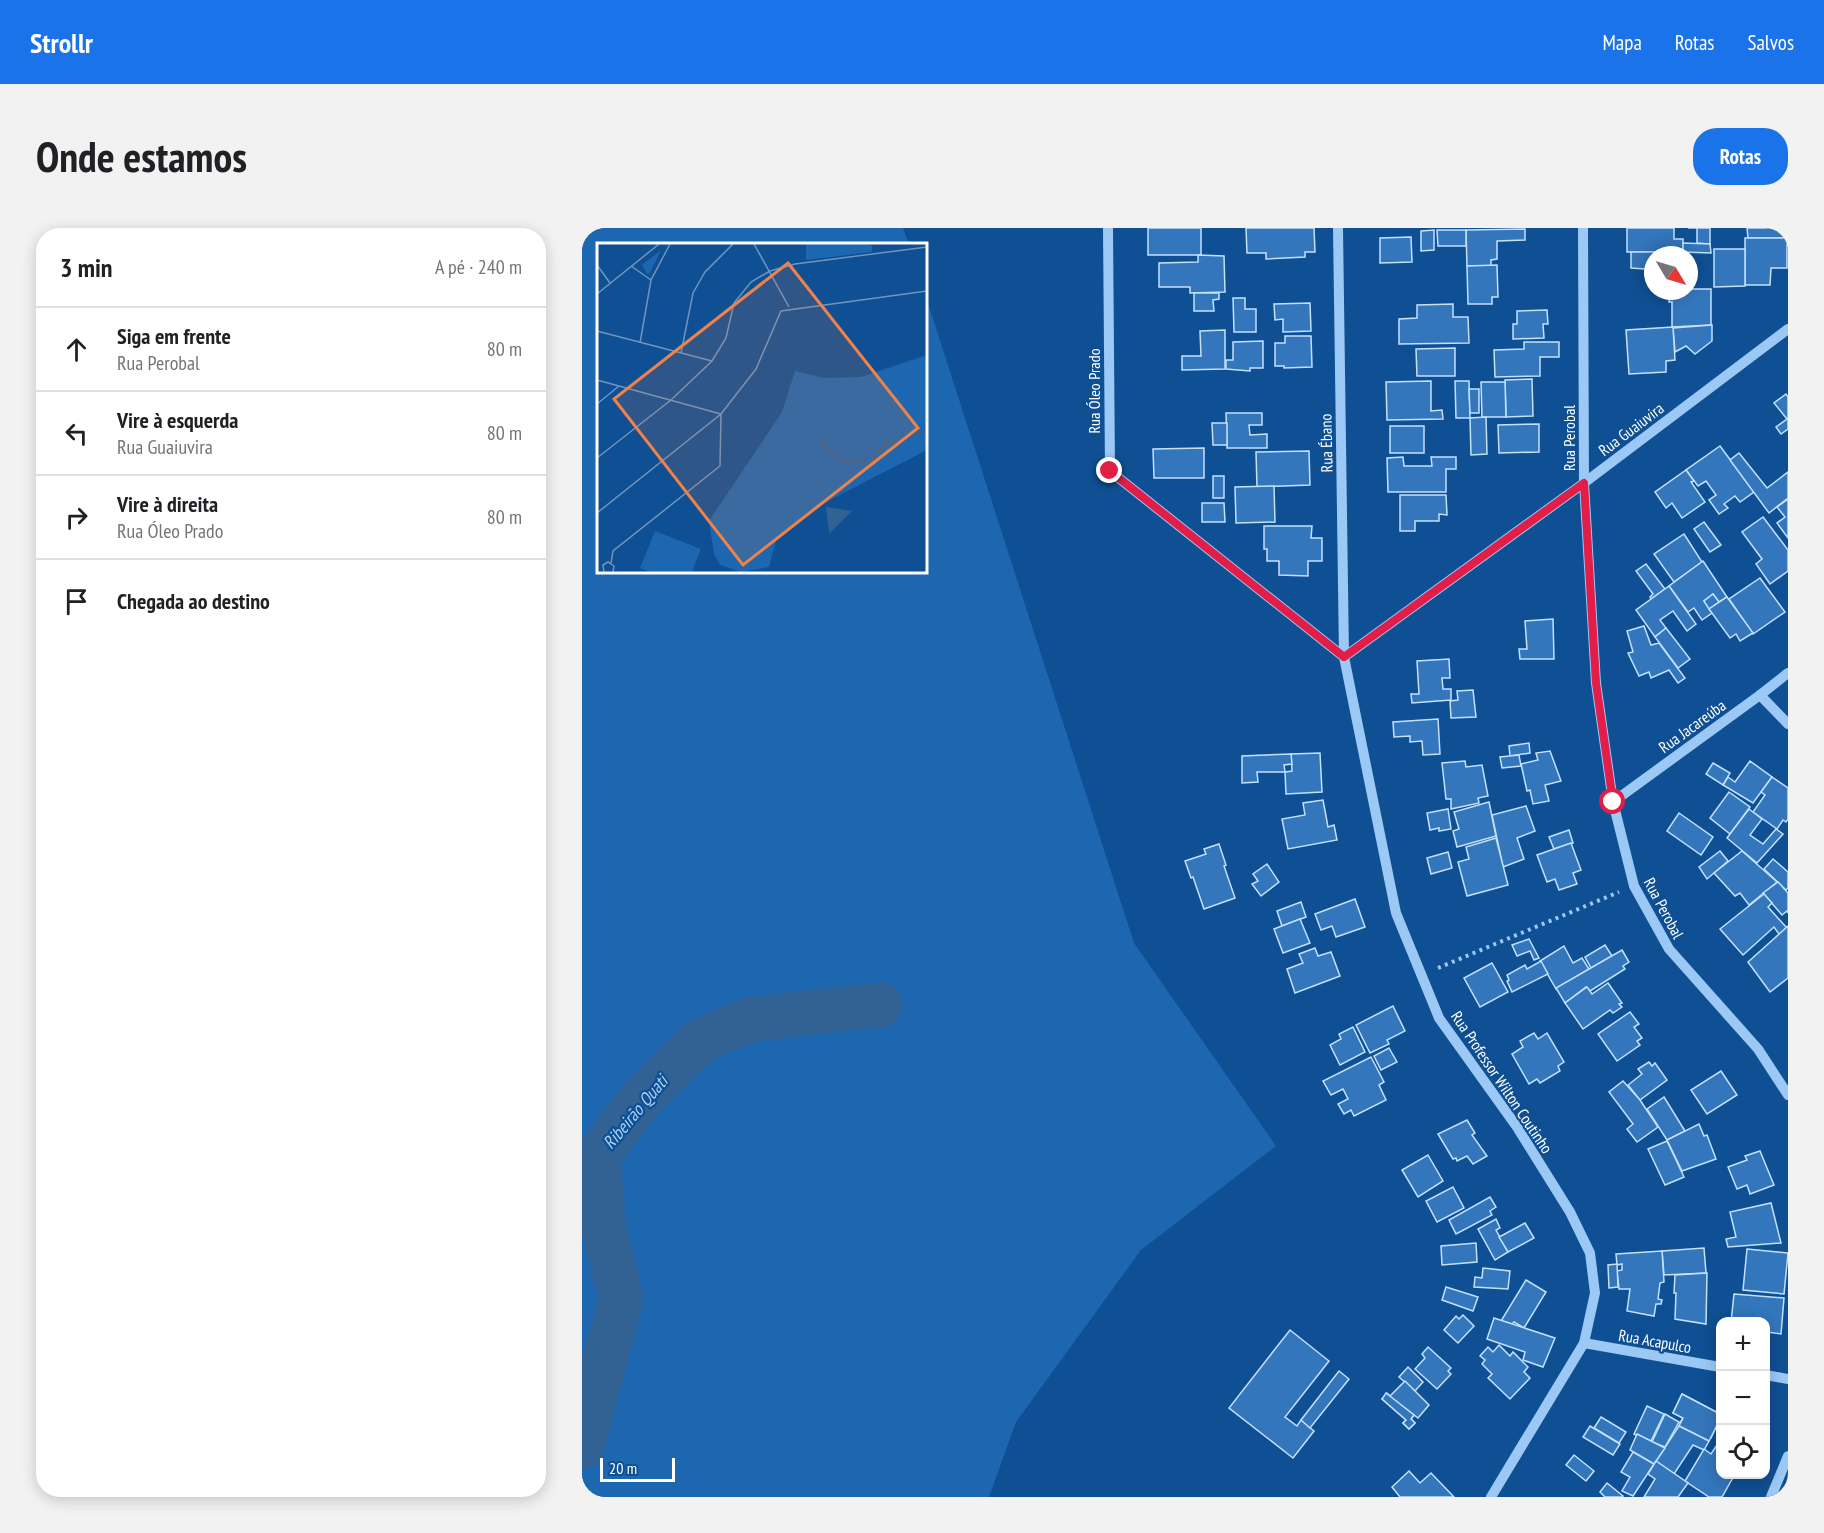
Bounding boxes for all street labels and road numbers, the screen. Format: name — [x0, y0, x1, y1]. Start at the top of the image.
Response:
street label: Rua Óleo Prado — [1084, 348, 1104, 434]
street label: Rua Guaiuvira — [1594, 398, 1668, 460]
street label: Rua Perobal — [1559, 405, 1579, 471]
street label: Rua Ébano — [1315, 413, 1337, 472]
street label: Rua Jacareúba — [1655, 695, 1729, 757]
street label: Rua Perobal — [1640, 874, 1688, 942]
street label: Rua Professor Wilton Coutinho — [1447, 1007, 1557, 1157]
street label: Rua Acapulco — [1617, 1325, 1693, 1357]

